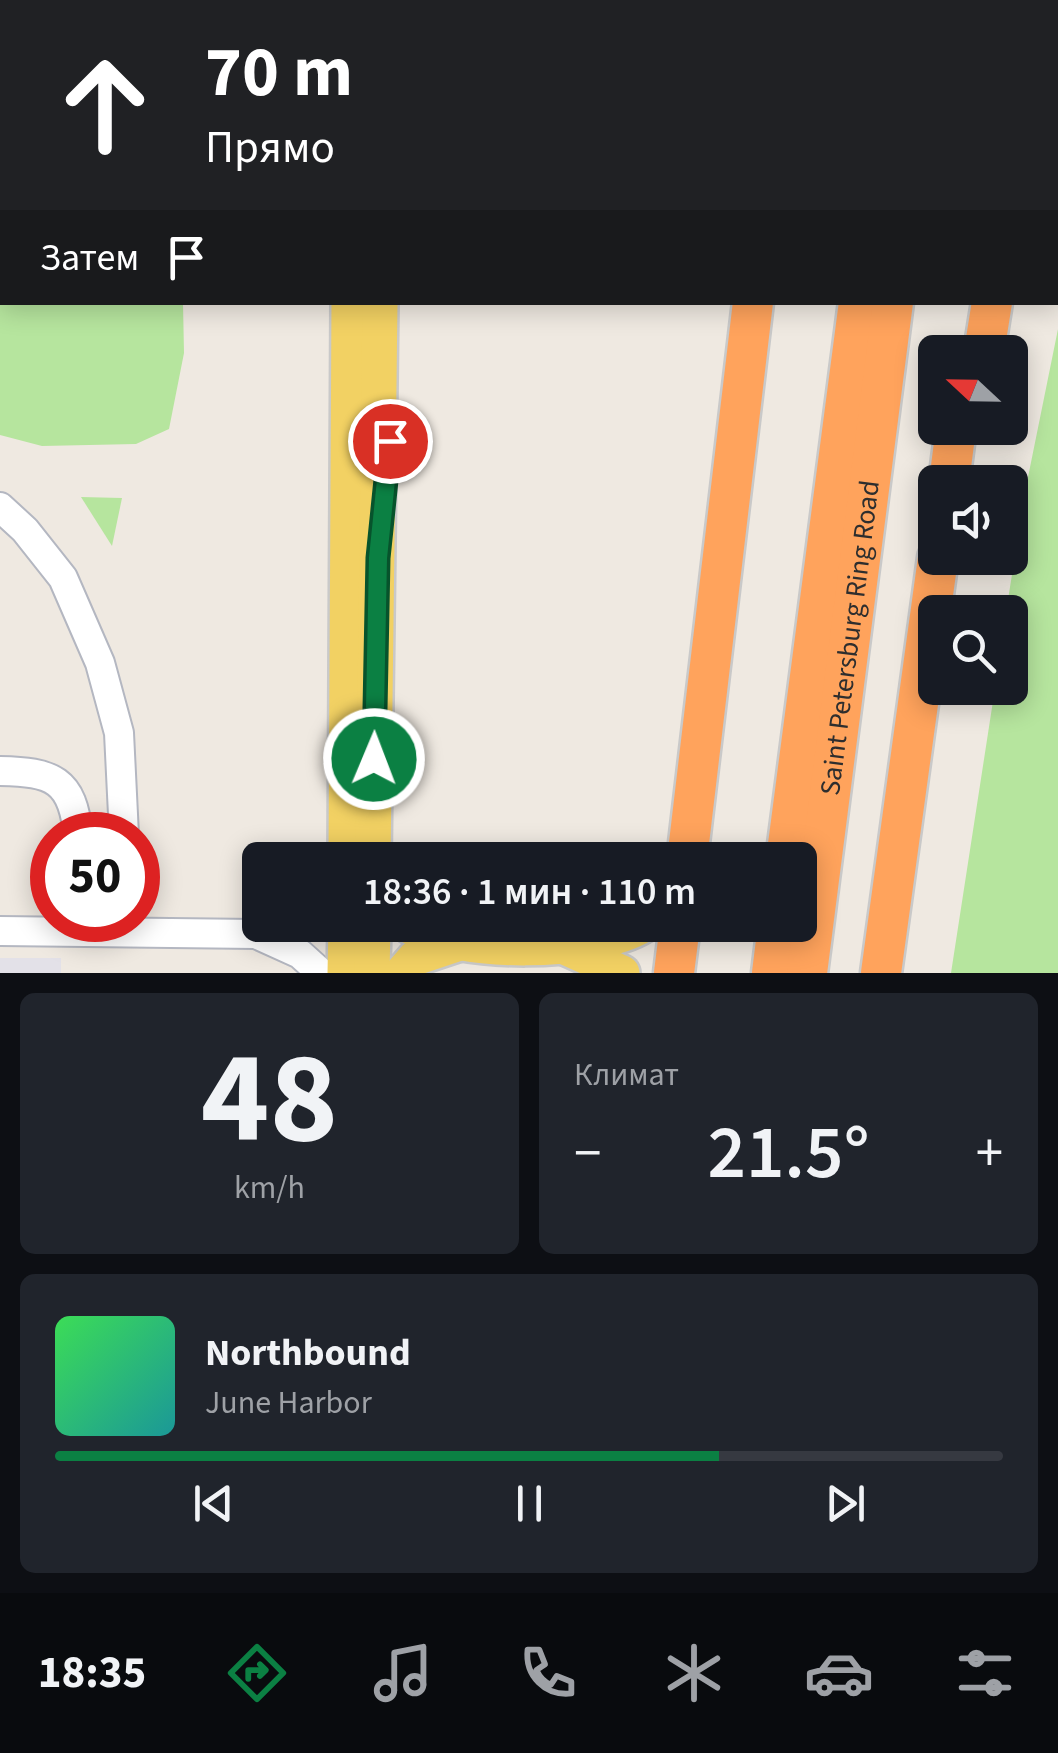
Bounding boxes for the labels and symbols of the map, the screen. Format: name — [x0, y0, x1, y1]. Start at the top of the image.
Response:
north arrow — [918, 335, 1028, 445]
pin — [348, 399, 433, 484]
street label: Saint Petersburg Ring Road — [810, 478, 890, 798]
position arrow — [322, 707, 426, 811]
speed limit sign: 50 — [30, 812, 160, 942]

